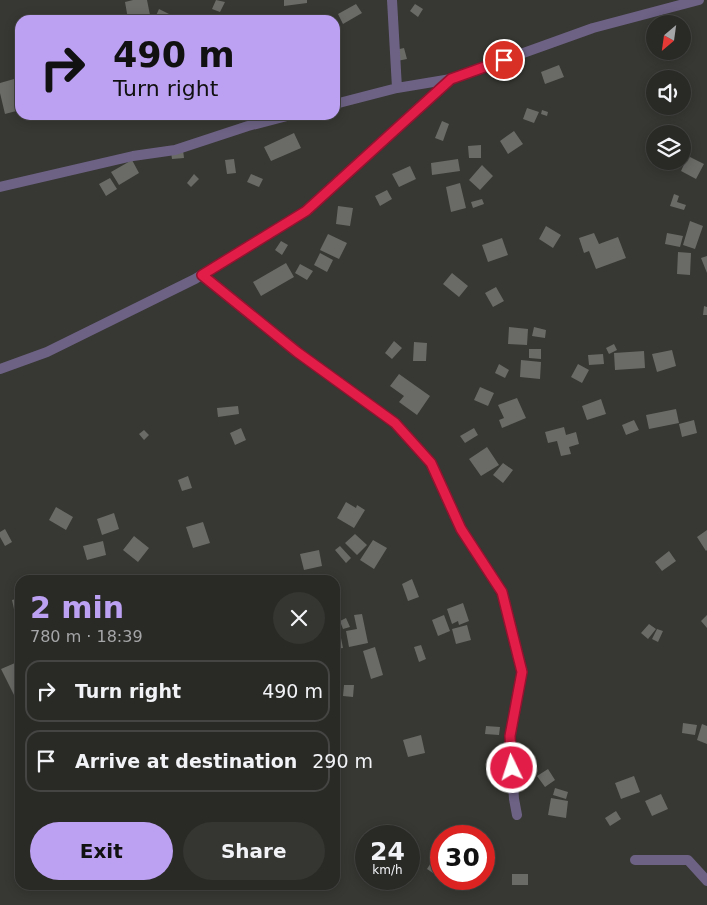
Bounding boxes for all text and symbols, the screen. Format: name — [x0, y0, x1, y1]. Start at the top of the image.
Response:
north arrow — [646, 15, 691, 60]
map controls — [646, 15, 691, 170]
icon: right — [30, 35, 95, 100]
text: 490 m — [113, 35, 235, 75]
pin — [483, 39, 525, 81]
icon: arrive — [490, 46, 518, 74]
button: sound — [646, 70, 691, 115]
text: Turn right — [113, 76, 218, 101]
button: layers — [646, 125, 691, 170]
text: 2 min — [30, 590, 124, 625]
button: close — [273, 592, 325, 644]
text: 780 m · 18:39 — [30, 627, 143, 646]
icon: right — [32, 677, 60, 705]
text: Turn right — [75, 680, 181, 702]
text: 490 m — [262, 680, 323, 702]
position arrow — [485, 741, 537, 793]
icon: arrive — [32, 747, 60, 775]
text: Arrive at destination — [75, 750, 297, 772]
text: 290 m — [312, 750, 373, 772]
button: Exit — [30, 822, 173, 880]
button: Share — [183, 822, 325, 880]
speed limit sign: 30 — [430, 825, 495, 890]
text: 24 — [370, 837, 405, 866]
text: km/h — [372, 863, 403, 877]

